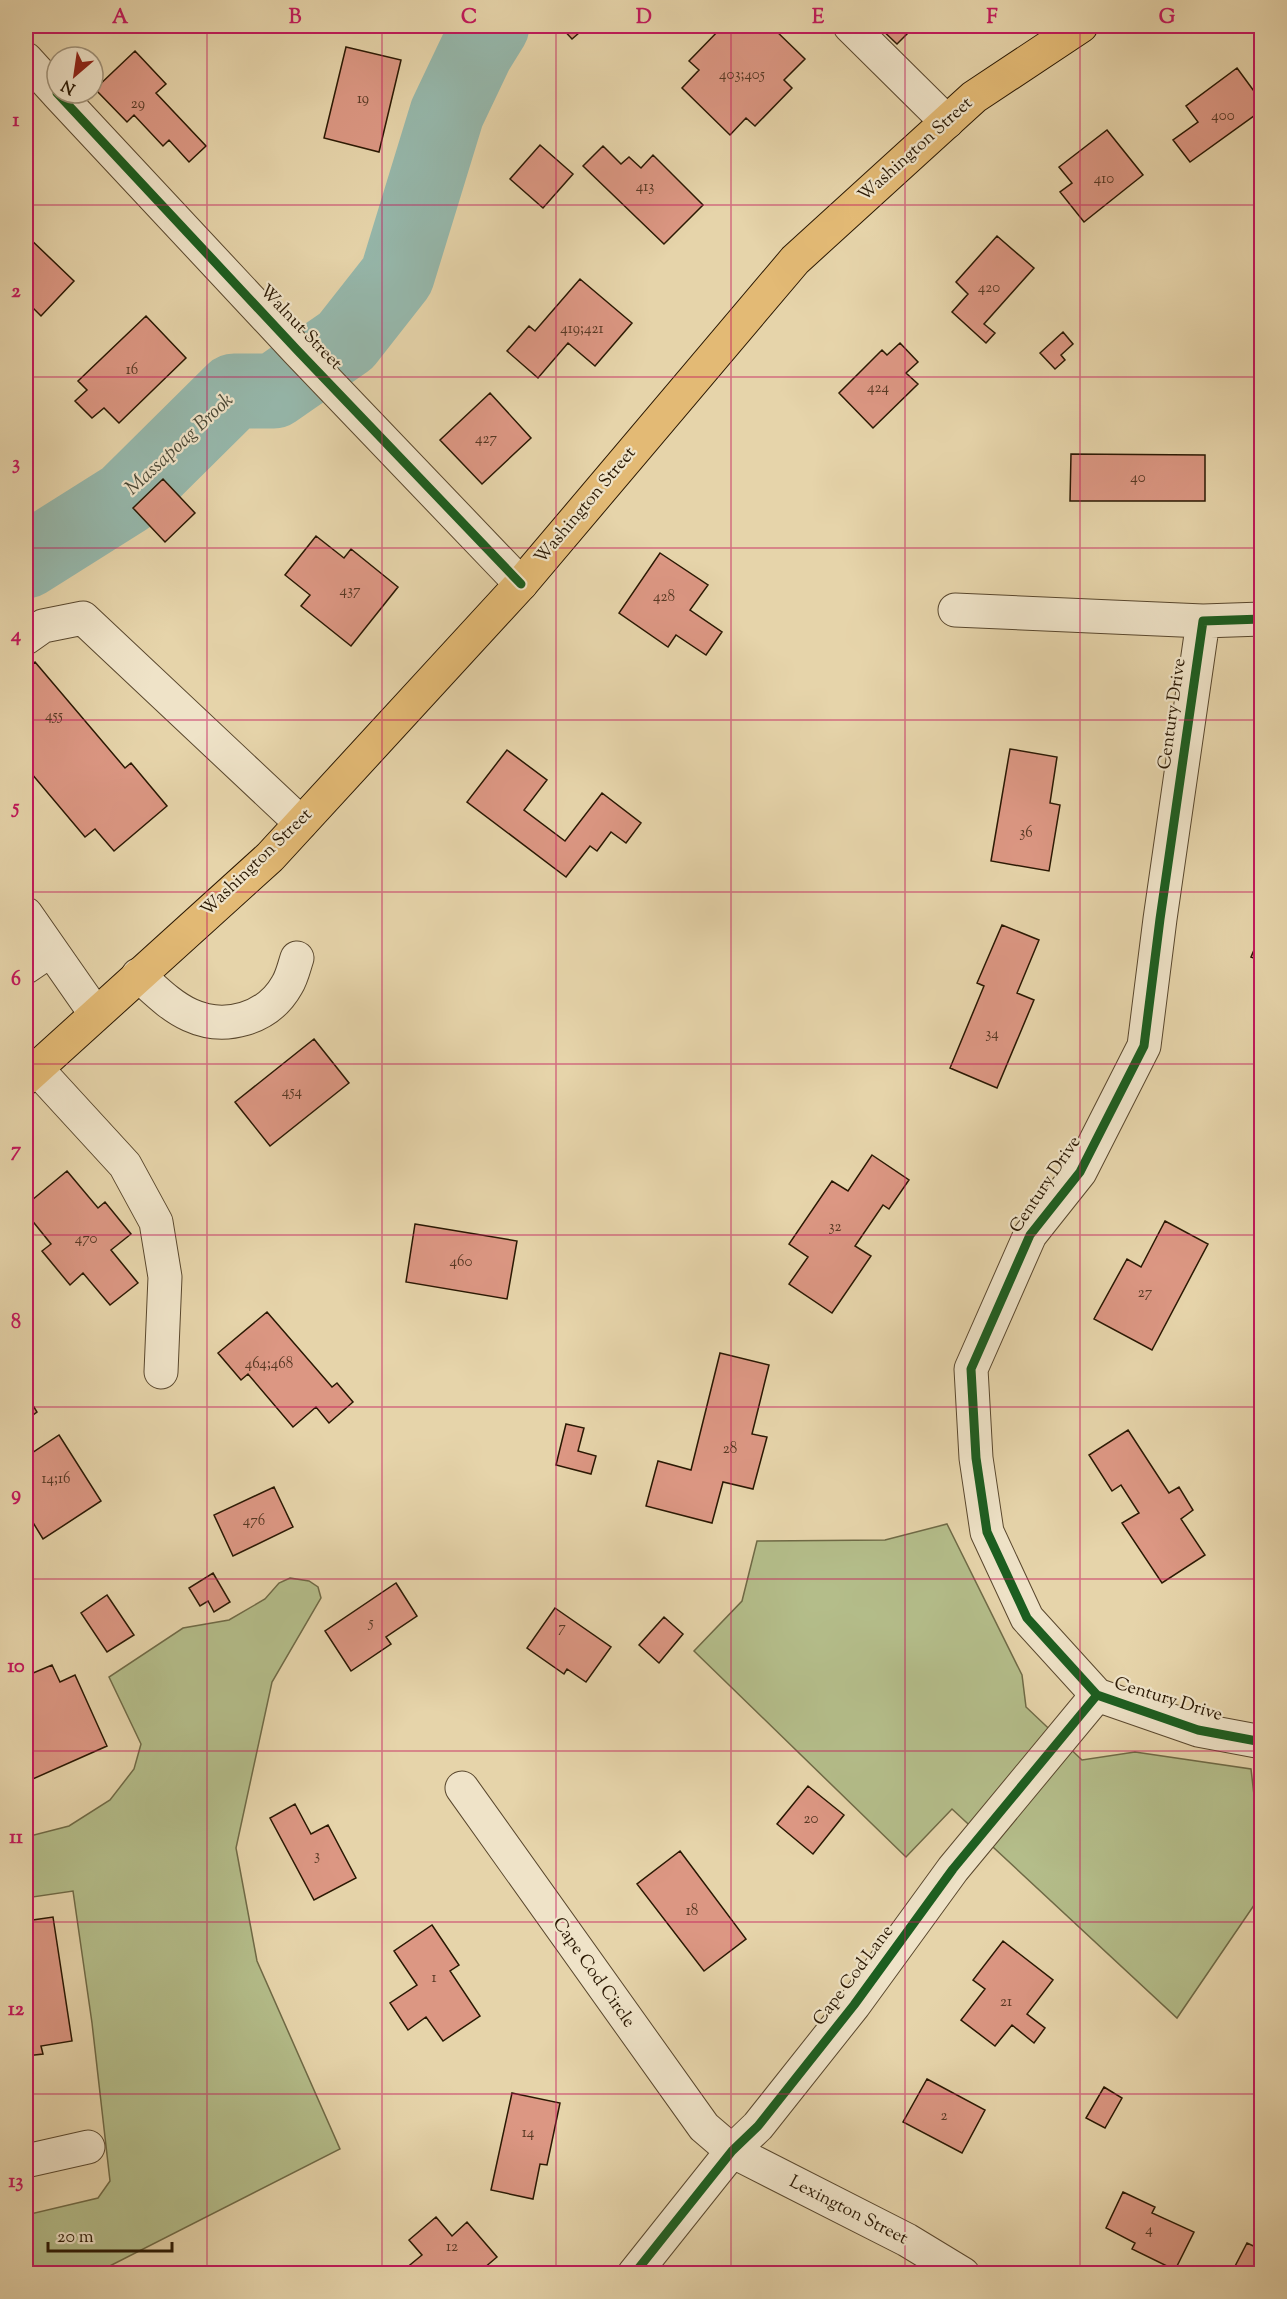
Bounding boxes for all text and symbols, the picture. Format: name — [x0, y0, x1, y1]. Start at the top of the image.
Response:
text: A — [112, 4, 129, 33]
text: B — [289, 4, 302, 33]
text: C — [461, 4, 477, 33]
text: D — [636, 4, 652, 33]
text: E — [812, 4, 825, 33]
text: F — [986, 4, 998, 33]
text: G — [1159, 4, 1176, 33]
north arrow — [45, 45, 105, 105]
house number: 403;405 — [719, 65, 765, 86]
text: N — [58, 73, 80, 99]
house number: 19 — [357, 89, 369, 110]
street label: Washington Street — [853, 91, 979, 209]
house number: 29 — [131, 94, 145, 115]
house number: 400 — [1211, 106, 1235, 127]
text: 1 — [13, 107, 20, 136]
house number: 410 — [1094, 169, 1114, 190]
house number: 413 — [636, 177, 654, 198]
text: 2 — [11, 278, 21, 307]
house number: 420 — [978, 278, 1000, 299]
street label: Walnut Street — [253, 280, 347, 376]
house number: 419;421 — [560, 319, 604, 340]
house number: 16 — [126, 360, 138, 381]
house number: 424 — [867, 378, 890, 399]
water label: Massapoag Brook — [119, 387, 241, 503]
house number: 427 — [475, 429, 498, 450]
street label: Washington Street — [529, 442, 643, 570]
text: 3 — [12, 450, 20, 479]
house number: 40 — [1130, 468, 1146, 489]
house number: 437 — [339, 581, 361, 602]
house number: 428 — [653, 587, 675, 608]
text: 4 — [10, 622, 21, 651]
street label: Century Drive — [1152, 657, 1194, 771]
house number: 455 — [45, 706, 63, 727]
text: 5 — [11, 794, 20, 823]
street label: Washington Street — [195, 803, 319, 923]
house number: 36 — [1019, 823, 1033, 844]
text: 6 — [11, 966, 21, 995]
house number: 34 — [985, 1024, 999, 1045]
house number: 454 — [282, 1082, 303, 1103]
street label: Century Drive — [1004, 1131, 1088, 1239]
text: 7 — [11, 1137, 22, 1166]
house number: 32 — [828, 1217, 842, 1238]
house number: 470 — [75, 1229, 97, 1250]
house number: 460 — [450, 1252, 472, 1273]
house number: 27 — [1138, 1283, 1153, 1304]
text: 8 — [11, 1309, 21, 1338]
house number: 464;468 — [245, 1354, 293, 1375]
house number: 28 — [723, 1439, 737, 1460]
house number: 14;16 — [41, 1469, 71, 1490]
text: 9 — [11, 1481, 21, 1510]
house number: 476 — [243, 1511, 265, 1532]
house number: 5 — [367, 1613, 374, 1634]
house number: 7 — [558, 1618, 566, 1639]
text: 10 — [7, 1653, 25, 1682]
street label: Century Drive — [1111, 1671, 1225, 1729]
house number: 20 — [804, 1809, 819, 1830]
text: 11 — [9, 1824, 23, 1853]
house number: 3 — [314, 1846, 320, 1867]
house number: 18 — [686, 1901, 698, 1922]
street label: Cape Cod Circle — [545, 1912, 641, 2034]
street label: Cape Cod Lane — [807, 1920, 901, 2032]
house number: 1 — [431, 1968, 437, 1989]
house number: 21 — [1000, 1992, 1012, 2013]
text: 12 — [8, 1996, 25, 2025]
house number: 2 — [940, 2106, 948, 2127]
house number: 14 — [522, 2123, 535, 2144]
text: 13 — [9, 2168, 23, 2197]
street label: Lexington Street — [784, 2170, 912, 2252]
scale bar — [48, 2215, 172, 2253]
house number: 4 — [1145, 2220, 1153, 2241]
text: 20 m — [57, 2225, 94, 2251]
house number: 12 — [446, 2237, 458, 2258]

